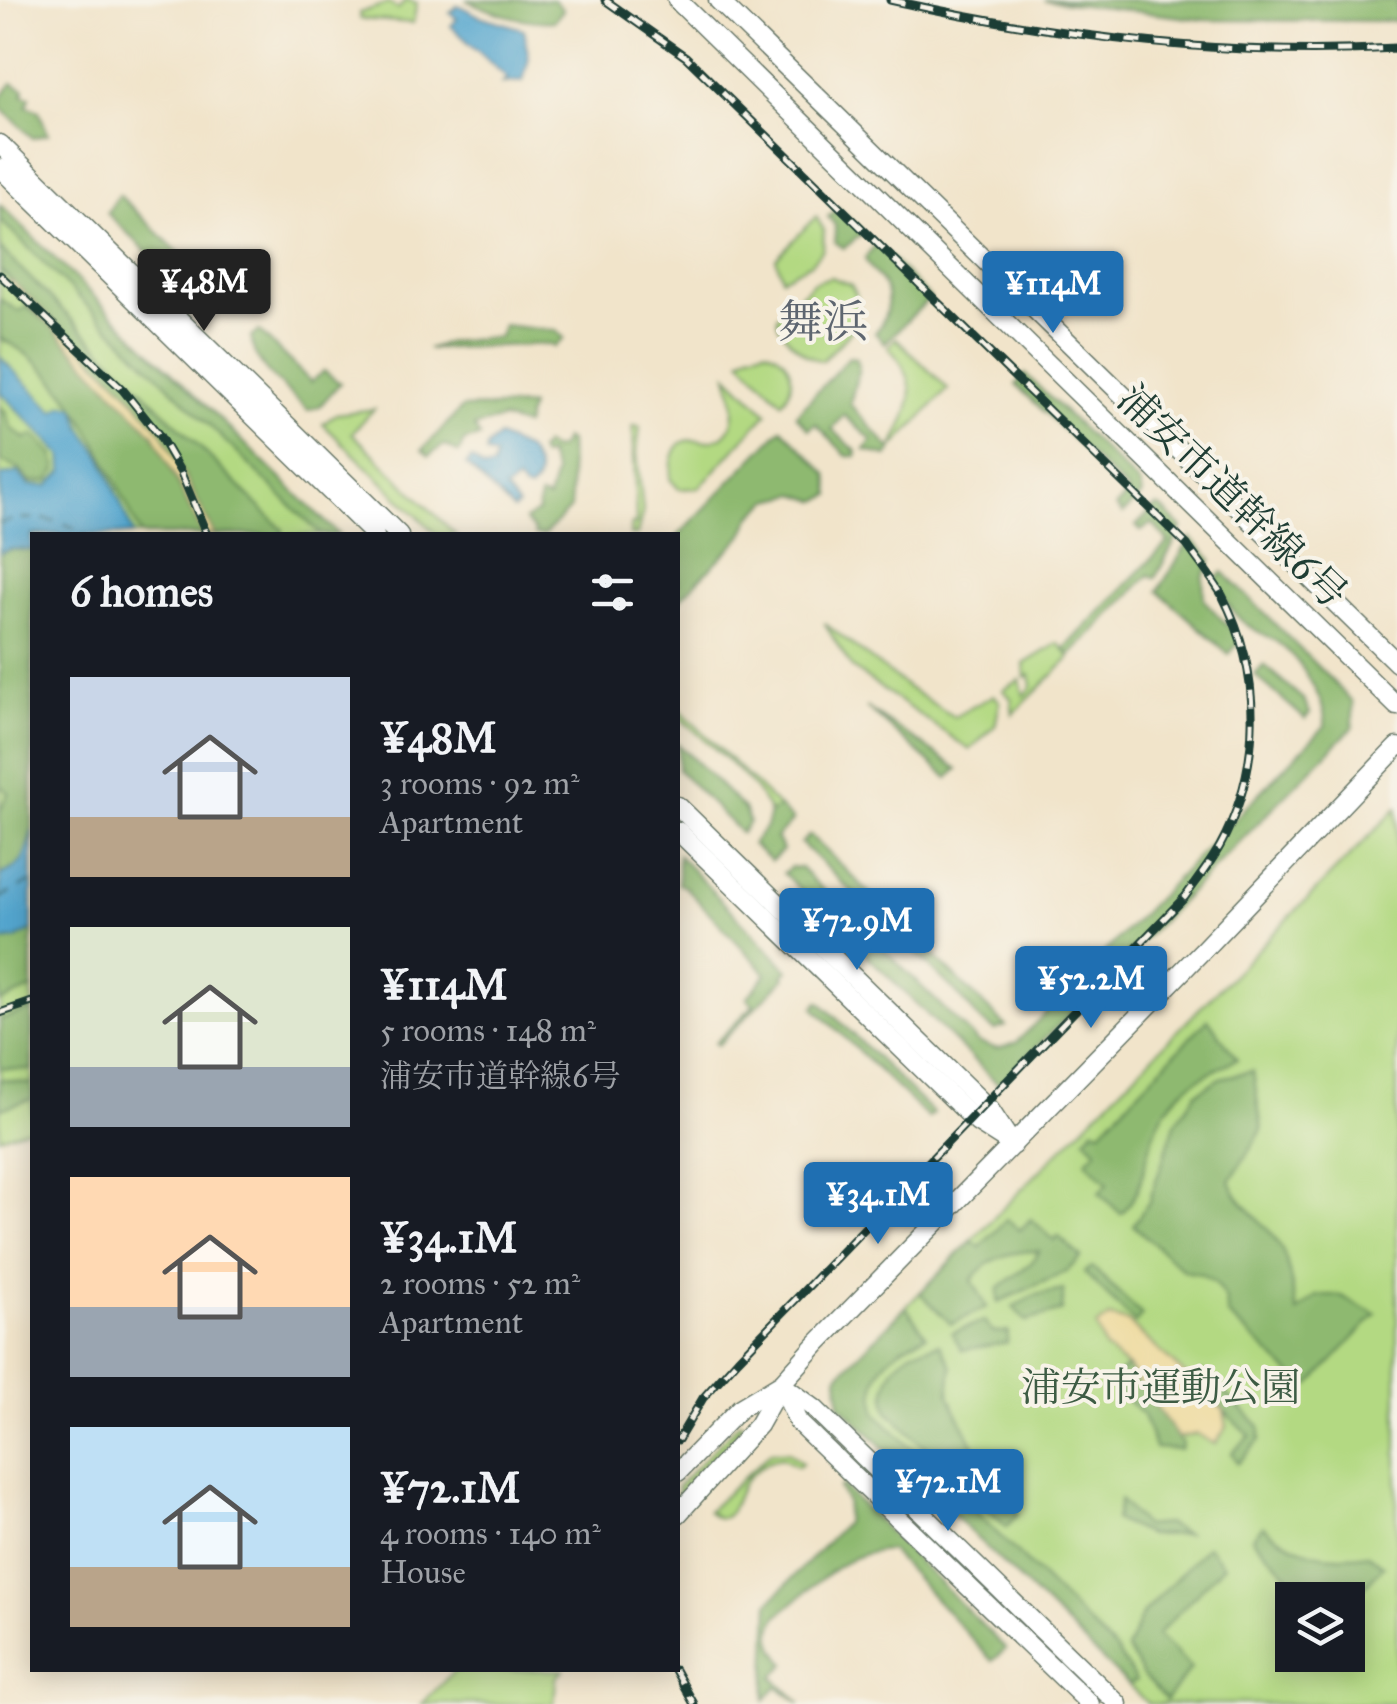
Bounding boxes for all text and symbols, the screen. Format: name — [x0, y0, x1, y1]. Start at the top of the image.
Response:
pin: ¥48M — [145, 249, 263, 334]
pin: ¥114M — [983, 251, 1123, 336]
text: ¥48M — [160, 262, 248, 301]
text: ¥114M — [1004, 264, 1102, 303]
district label: 舞浜 — [778, 294, 868, 349]
street label: 浦安市道幹線6号 — [1108, 374, 1358, 618]
icon: filters — [585, 565, 640, 620]
text: 6 homes — [70, 566, 213, 618]
text: ¥48M — [380, 712, 497, 764]
icon: home — [150, 717, 270, 837]
text: 3 rooms · 92 m² — [380, 764, 580, 803]
text: Apartment — [380, 803, 523, 842]
pin: ¥72.9M — [776, 888, 938, 973]
text: ¥72.9M — [801, 901, 913, 940]
pin: ¥52.2M — [1010, 946, 1172, 1031]
text: ¥114M — [380, 959, 507, 1011]
text: ¥52.2M — [1037, 959, 1145, 998]
icon: home — [150, 967, 270, 1087]
text: 5 rooms · 148 m² — [380, 1011, 596, 1050]
text: 浦安市道幹線6号 — [380, 1057, 620, 1096]
pin: ¥34.1M — [797, 1162, 959, 1247]
text: ¥34.1M — [826, 1175, 930, 1214]
text: ¥34.1M — [380, 1212, 517, 1264]
icon: home — [150, 1217, 270, 1337]
text: 2 rooms · 52 m² — [380, 1264, 580, 1303]
text: Apartment — [380, 1303, 523, 1342]
park label: 浦安市運動公園 — [1021, 1363, 1301, 1412]
pin: ¥72.1M — [867, 1449, 1029, 1534]
text: ¥72.1M — [380, 1462, 520, 1514]
text: ¥72.1M — [895, 1462, 1001, 1501]
icon: home — [150, 1467, 270, 1587]
text: 4 rooms · 140 m² — [380, 1514, 601, 1553]
text: House — [380, 1553, 466, 1592]
map controls — [1275, 1582, 1365, 1672]
button: layers — [1275, 1582, 1365, 1672]

